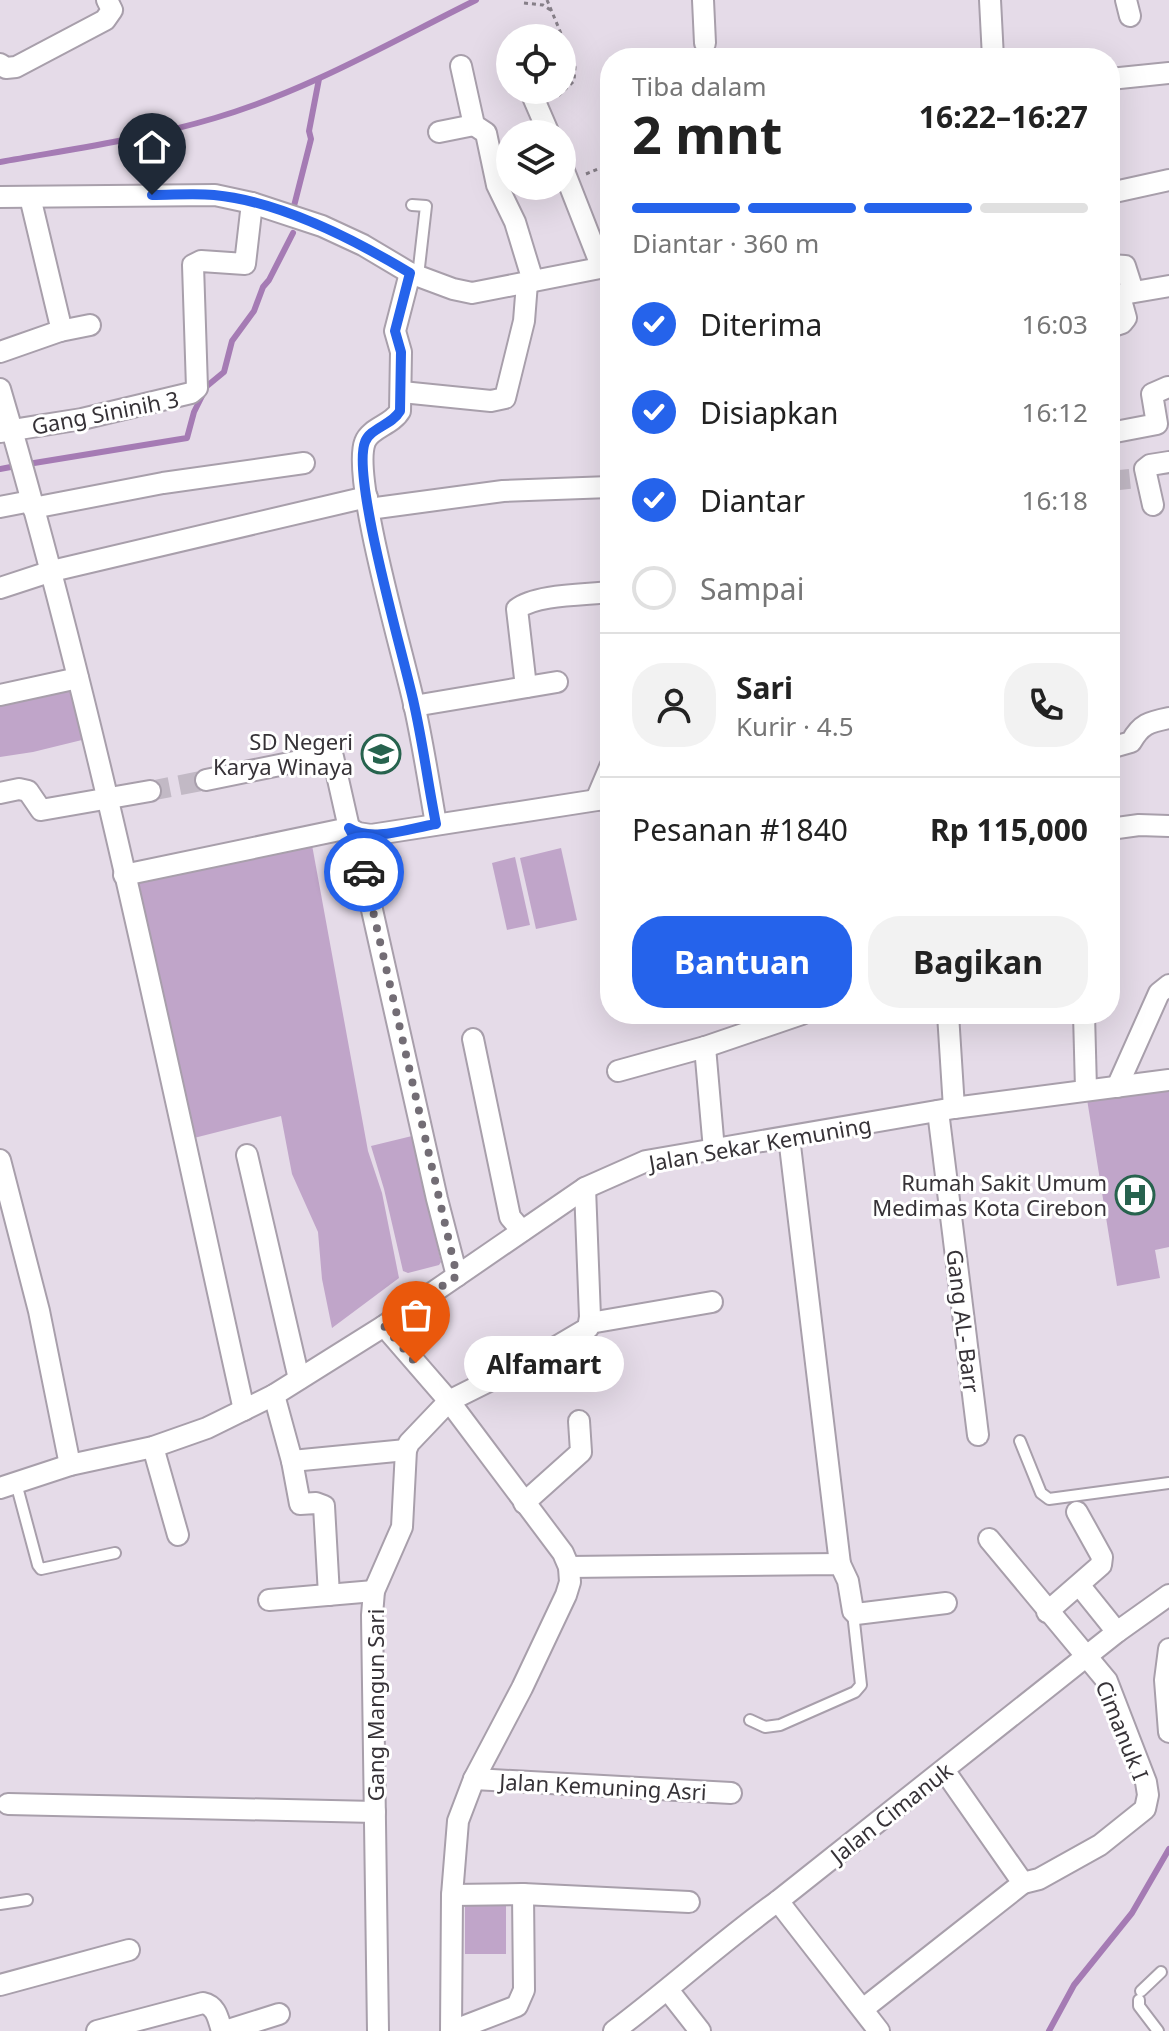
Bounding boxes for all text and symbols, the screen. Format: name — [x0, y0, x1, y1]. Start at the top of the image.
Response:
map controls — [496, 24, 576, 200]
button: locate — [496, 24, 576, 104]
text: Tiba dalam — [632, 68, 767, 104]
text: 16:22–16:27 — [919, 96, 1088, 137]
text: 2 mnt — [632, 98, 782, 169]
pin — [118, 113, 186, 195]
button: layers — [496, 120, 576, 200]
icon: home — [130, 125, 174, 169]
text: Diantar · 360 m — [632, 225, 819, 261]
icon: check — [632, 302, 676, 346]
text: Diterima — [700, 304, 822, 345]
text: 16:03 — [1022, 306, 1088, 342]
street label: Gang Sininih 3 — [29, 383, 181, 441]
icon: check — [632, 390, 676, 434]
text: Disiapkan — [700, 392, 838, 433]
text: 16:12 — [1022, 394, 1088, 430]
icon: check — [632, 478, 676, 522]
text: Diantar — [700, 480, 805, 521]
text: 16:18 — [1022, 482, 1088, 518]
text: Sampai — [700, 568, 804, 609]
button: person — [632, 663, 716, 747]
button: phone — [1004, 663, 1088, 747]
text: Sari — [736, 667, 793, 708]
text: Kurir · 4.5 — [736, 708, 854, 744]
place label: SD Negeri Karya Winaya — [213, 726, 353, 781]
school or university icon: SD Negeri Karya Winaya — [360, 733, 402, 775]
text: Pesanan #1840 — [632, 809, 848, 850]
text: Rp 115,000 — [930, 809, 1088, 850]
courier — [324, 832, 404, 912]
icon: car — [342, 850, 386, 894]
button: Bantuan — [632, 916, 852, 1008]
button: Bagikan — [868, 916, 1088, 1008]
street label: Jalan Sekar Kemuning — [644, 1109, 874, 1178]
place label: Rumah Sakit Umum Medimas Kota Cirebon — [872, 1167, 1107, 1222]
hospital icon: Rumah Sakit Umum Medimas Kota Cirebon — [1114, 1174, 1156, 1216]
street label: Gang AL- Barr — [940, 1247, 988, 1395]
pin — [382, 1281, 450, 1363]
icon: bag — [394, 1293, 438, 1337]
callout: Alfamart — [464, 1335, 624, 1391]
text: Alfamart — [486, 1346, 602, 1382]
street label: Gang Mangun Sari — [360, 1609, 390, 1801]
street label: Cimanuk I — [1089, 1676, 1157, 1784]
street label: Jalan Cimanuk — [822, 1755, 958, 1870]
street label: Jalan Kemuning Asri — [497, 1765, 707, 1806]

